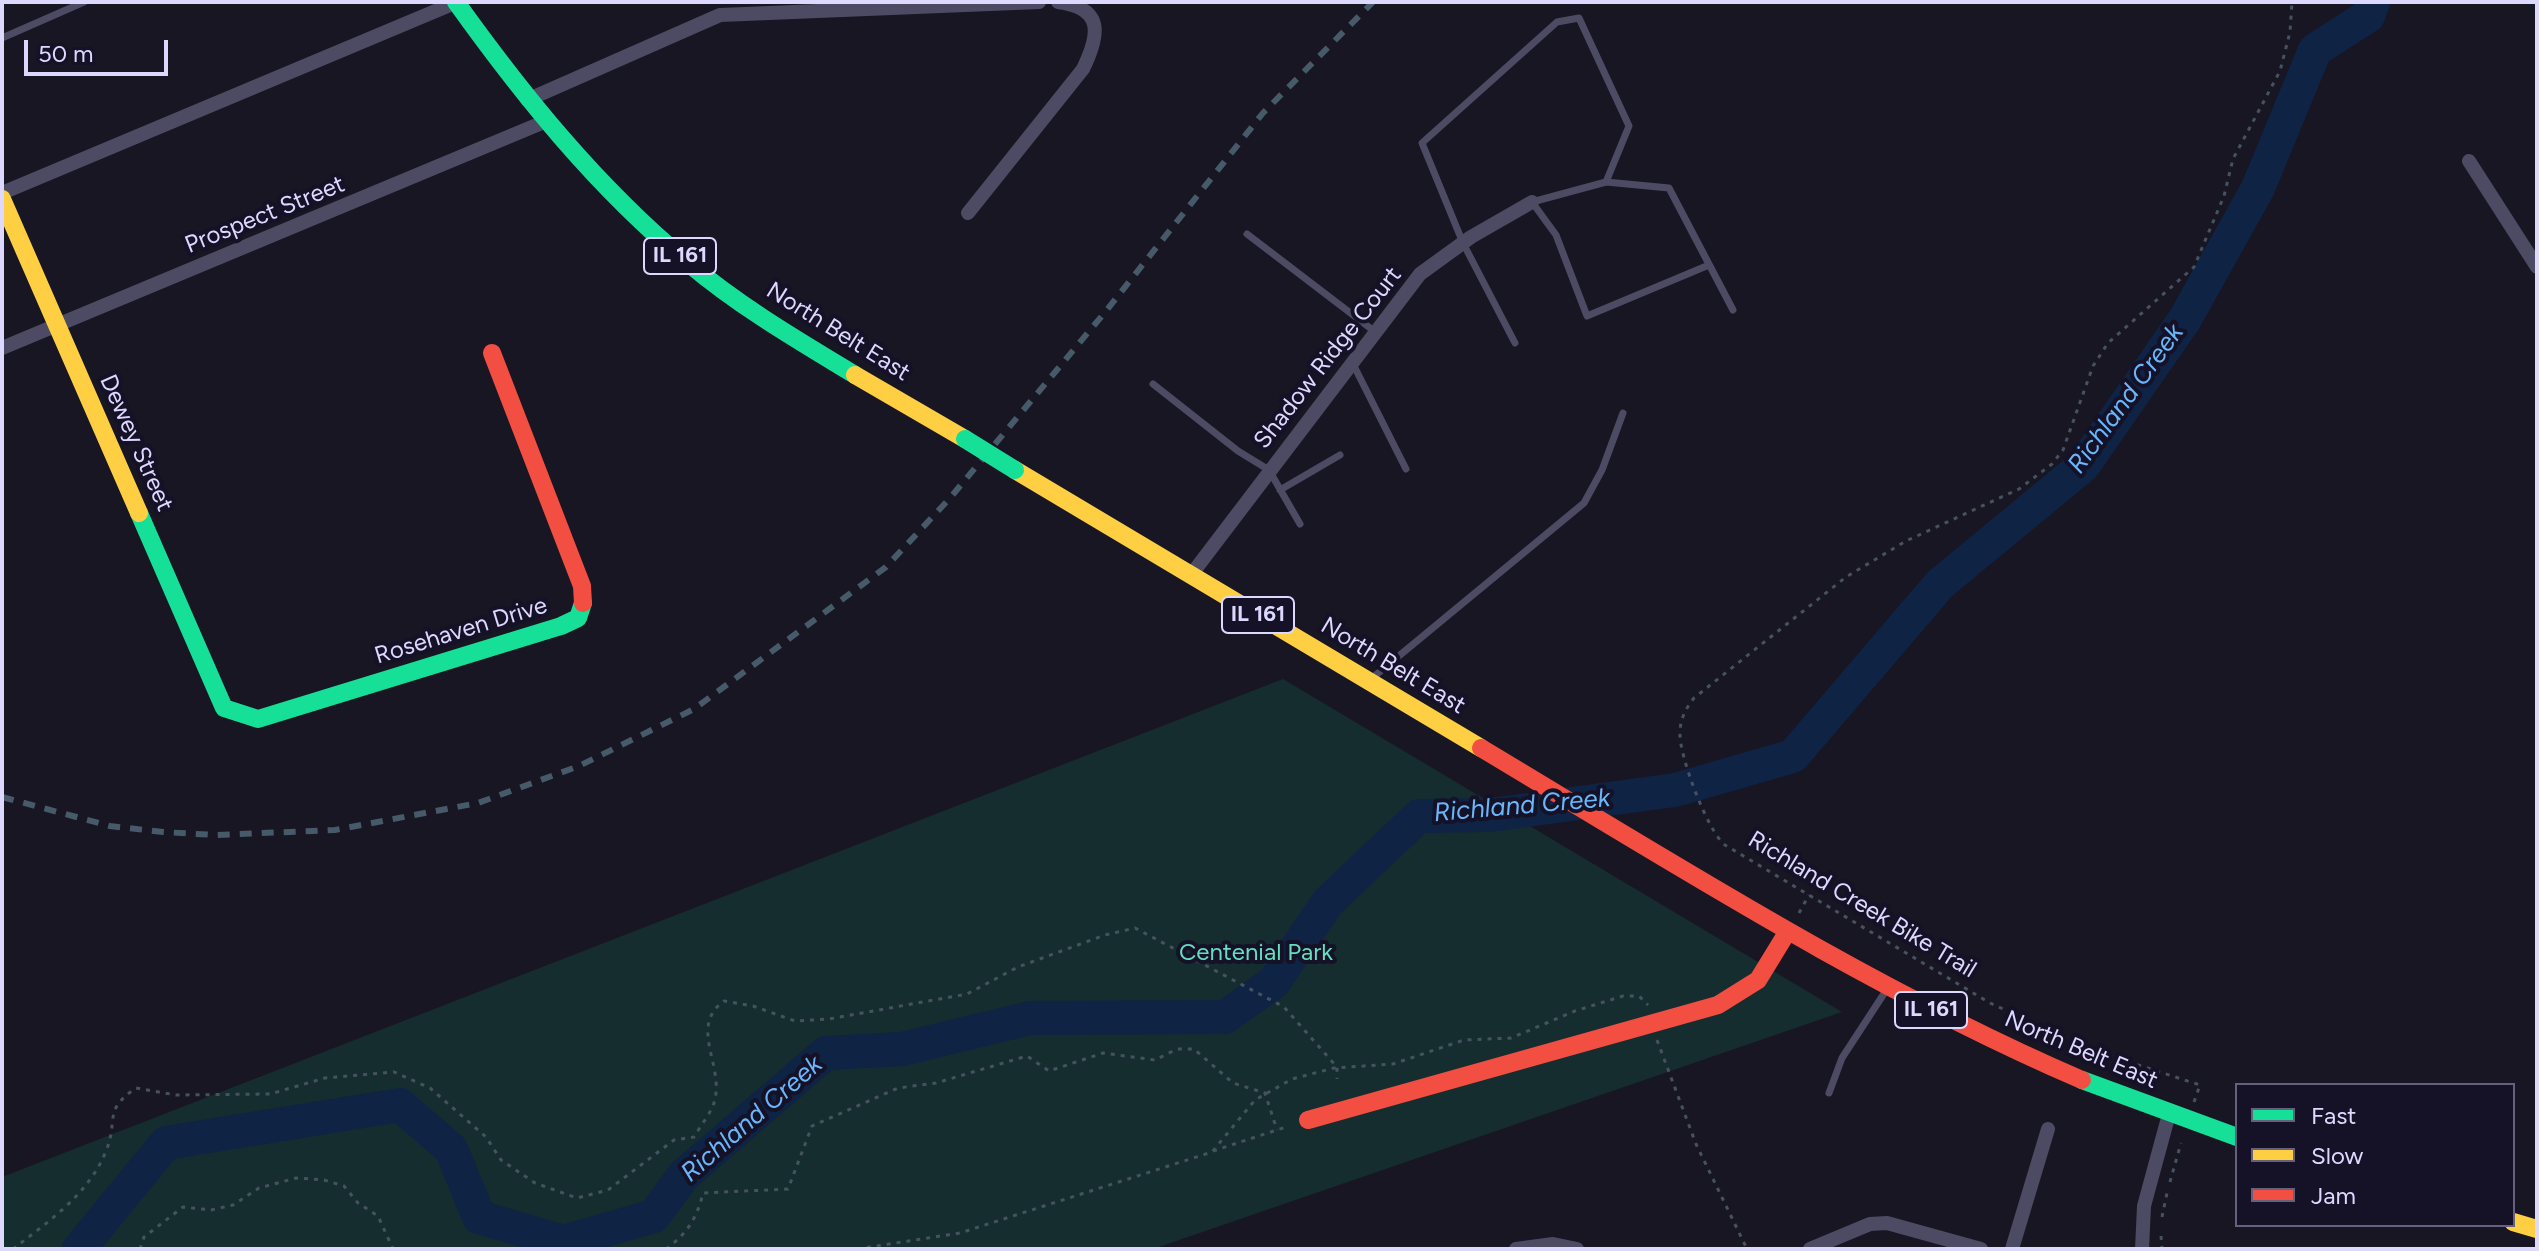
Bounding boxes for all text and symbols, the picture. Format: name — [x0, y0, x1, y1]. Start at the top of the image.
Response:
scale bar — [28, 24, 172, 74]
text: 50 m — [38, 39, 94, 68]
street label: Prospect Street — [181, 170, 349, 260]
road number: IL 161 — [644, 238, 716, 274]
street label: Shadow Ridge Court — [1248, 262, 1408, 454]
street label: North Belt East — [761, 276, 915, 388]
water label: Richland Creek — [2061, 318, 2191, 480]
street label: Dewey Street — [93, 370, 179, 516]
street label: Rosehaven Drive — [371, 591, 551, 671]
road number: IL 161 — [1222, 597, 1294, 633]
street label: North Belt East — [1315, 611, 1471, 721]
water label: Richland Creek — [1433, 783, 1611, 829]
street label: Richland Creek Bike Trail — [1743, 825, 1981, 985]
park label: Centenial Park — [1179, 939, 1333, 967]
road number: IL 161 — [1895, 992, 1967, 1028]
street label: North Belt East — [2000, 1005, 2162, 1095]
water label: Richland Creek — [675, 1049, 829, 1189]
legend — [2235, 1083, 2515, 1227]
text: Fast — [2311, 1101, 2356, 1130]
text: Slow — [2311, 1141, 2363, 1170]
text: Jam — [2311, 1181, 2356, 1210]

